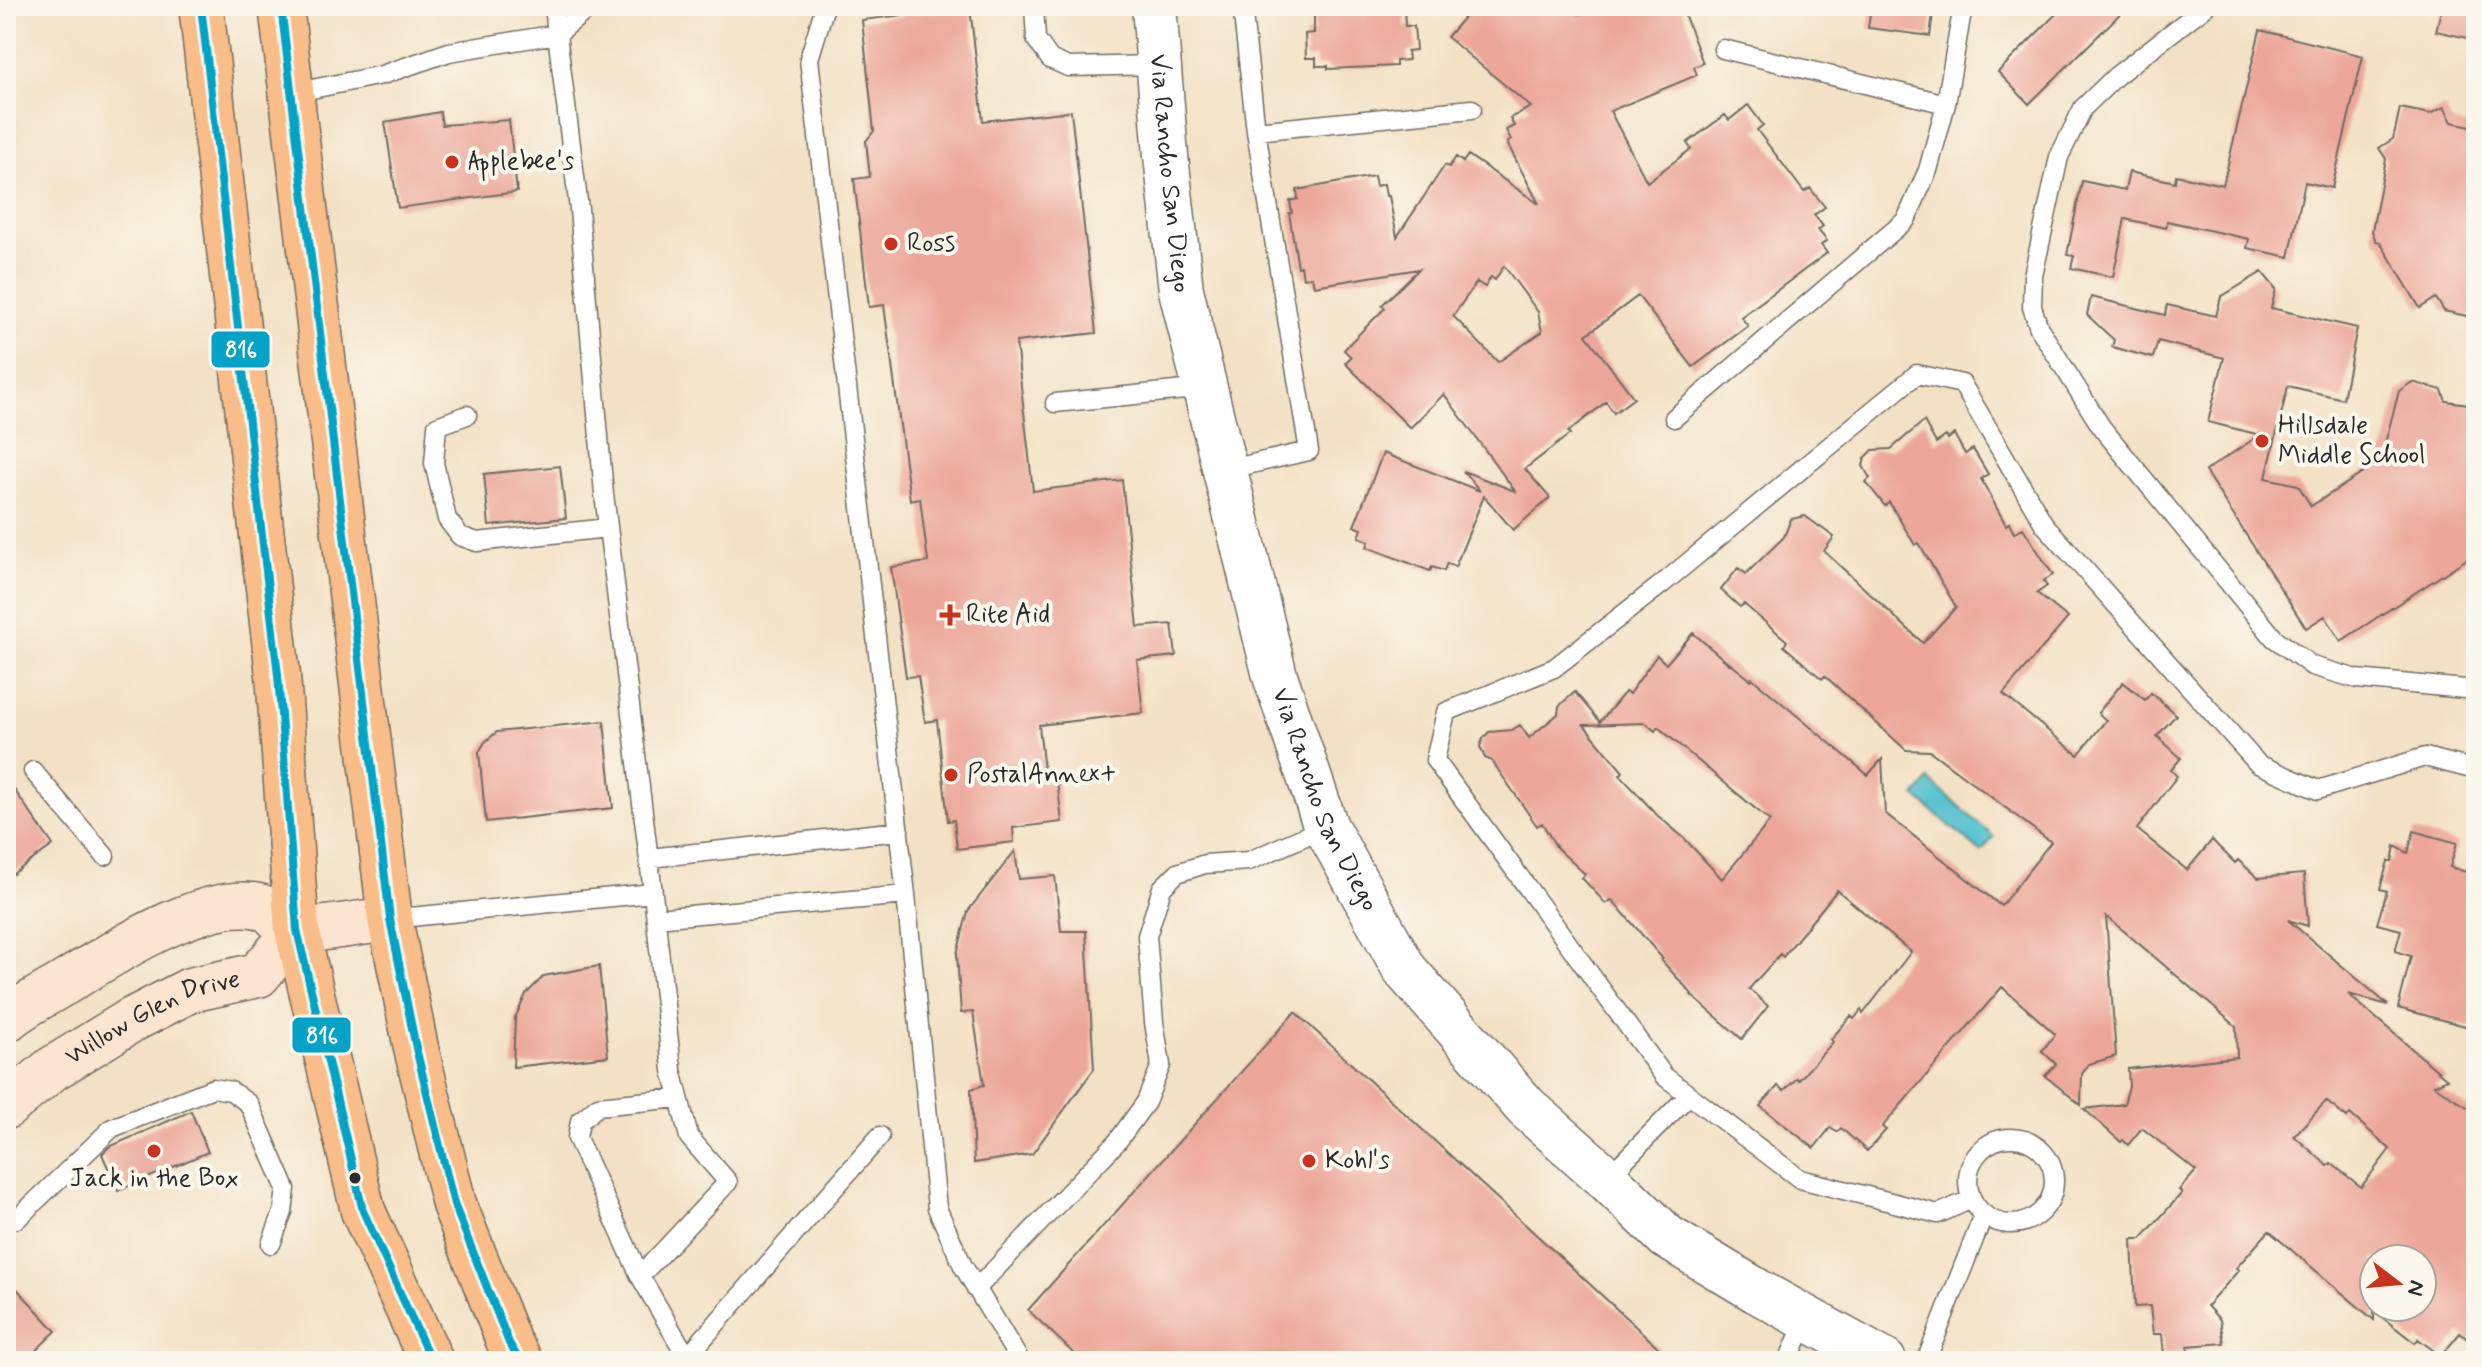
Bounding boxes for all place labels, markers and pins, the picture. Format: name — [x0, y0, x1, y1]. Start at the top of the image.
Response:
place label: Applebee's — [468, 145, 574, 182]
marker: Applebee's — [443, 153, 461, 171]
place label: Ross — [907, 227, 955, 261]
marker: Ross — [882, 235, 900, 253]
place label: Hillsdale Middle School — [2278, 409, 2426, 473]
marker: Hillsdale Middle School — [2253, 432, 2271, 450]
place label: Rite Aid — [966, 598, 1050, 632]
marker: Rite Aid — [941, 606, 959, 624]
place label: PostalAnnex+ — [967, 758, 1117, 792]
marker: PostalAnnex+ — [942, 766, 960, 784]
marker: Jack in the Box — [145, 1142, 163, 1160]
place label: Kohl's — [1325, 1144, 1390, 1178]
marker: Kohl's — [1300, 1152, 1318, 1170]
place label: Jack in the Box — [69, 1162, 239, 1196]
unlabelled marker — [347, 1170, 363, 1186]

